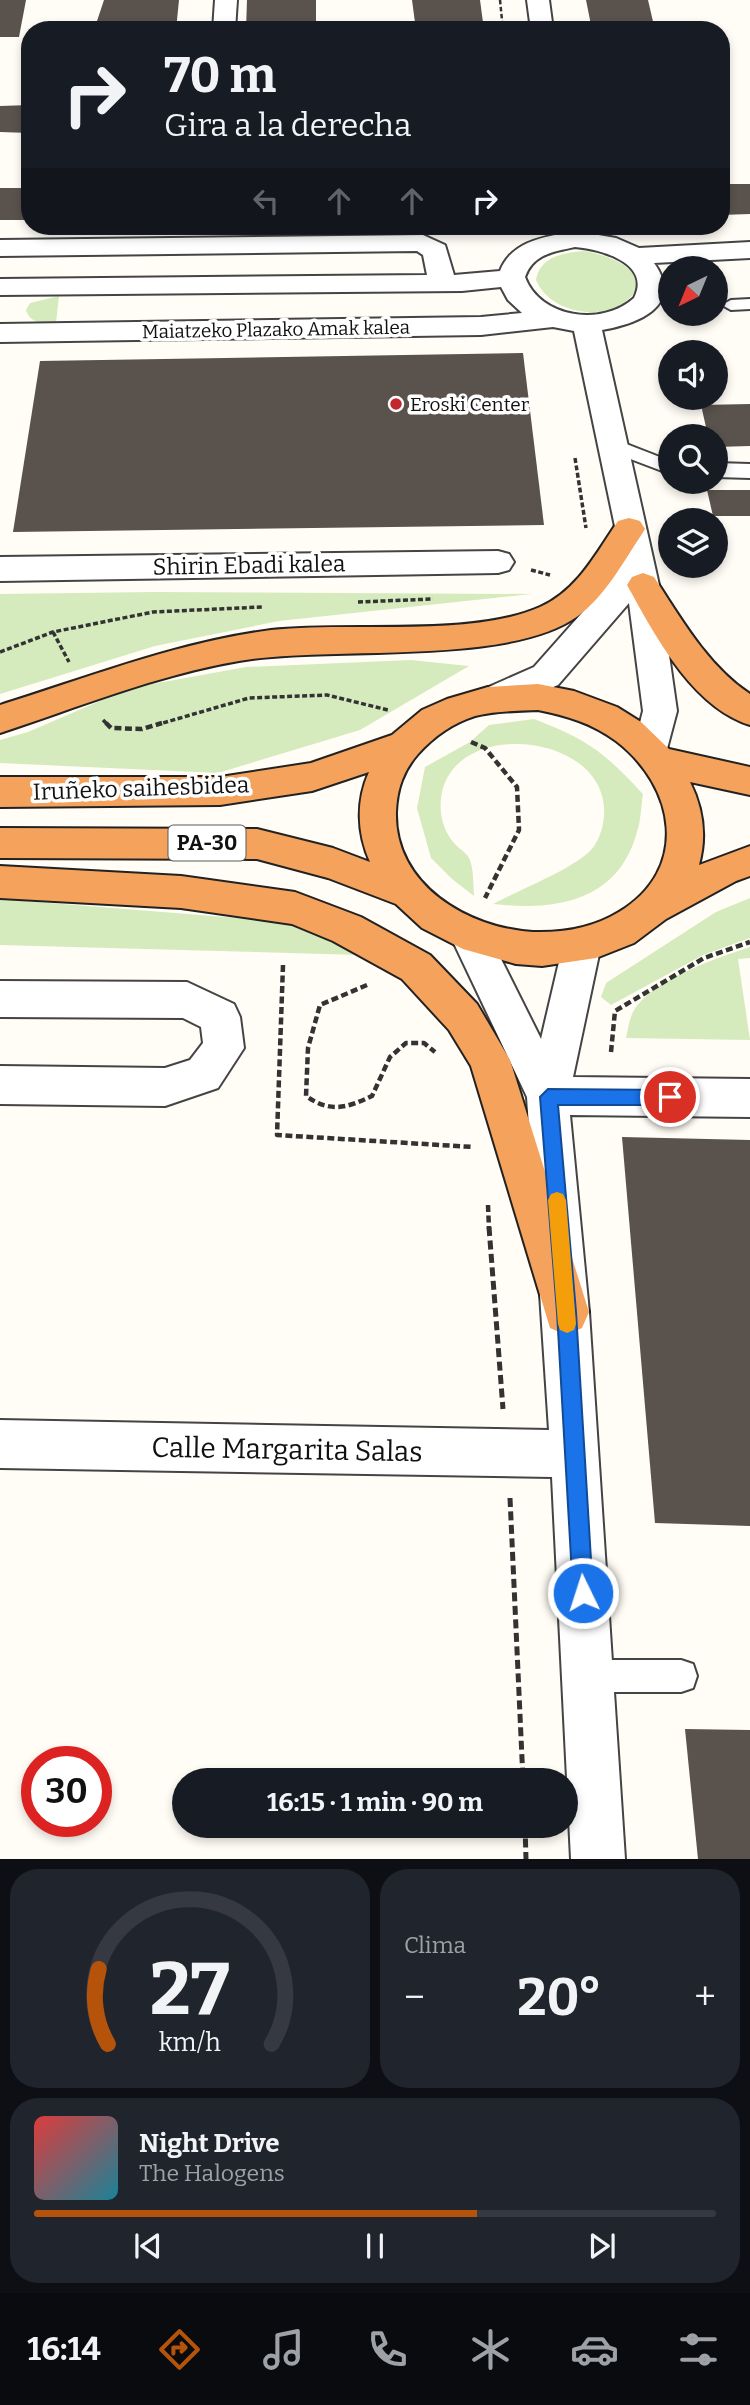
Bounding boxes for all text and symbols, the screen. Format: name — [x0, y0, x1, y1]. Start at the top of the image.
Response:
text: 70 m — [164, 46, 276, 105]
icon: right — [49, 49, 140, 140]
text: Gira a la derecha — [164, 106, 411, 144]
icon: left — [247, 182, 285, 220]
icon: ahead — [320, 182, 358, 220]
icon: ahead — [393, 182, 431, 220]
icon: right — [466, 182, 504, 220]
north arrow — [658, 256, 728, 326]
map controls — [658, 256, 728, 578]
street label: Maiatzeko Plazako Amak kalea — [142, 316, 411, 343]
button: sound — [658, 340, 728, 410]
place label: Eroski Center — [410, 393, 530, 416]
marker: Eroski Center — [388, 396, 404, 412]
button: search — [658, 424, 728, 494]
button: layers — [658, 508, 728, 578]
street label: Shirin Ebadi kalea — [152, 549, 346, 581]
street label: Iruñeko saihesbidea — [32, 770, 250, 806]
road number: PA-30 — [168, 826, 246, 860]
pin — [640, 1067, 700, 1127]
icon: arrive — [651, 1078, 689, 1116]
street label: Calle Margarita Salas — [151, 1431, 423, 1468]
position arrow — [546, 1556, 620, 1630]
speed limit sign: 30 — [21, 1746, 112, 1837]
text: 16:15 · 1 min · 90 m — [267, 1787, 483, 1818]
text: Clima — [404, 1931, 466, 1959]
text: 27 — [150, 1947, 230, 2034]
text: 20° — [517, 1966, 602, 2029]
text: − — [404, 1974, 425, 2020]
text: + — [694, 1974, 716, 2020]
text: km/h — [159, 2028, 221, 2058]
text: Night Drive — [139, 2128, 280, 2159]
text: The Halogens — [139, 2159, 285, 2187]
icon: previous — [129, 2227, 167, 2265]
icon: pause — [356, 2227, 394, 2265]
icon: next — [583, 2227, 621, 2265]
icon: directions — [155, 2325, 204, 2374]
icon: music — [259, 2325, 308, 2374]
icon: phone — [363, 2325, 412, 2374]
icon: climate — [466, 2325, 515, 2374]
icon: car — [570, 2325, 619, 2374]
icon: filters — [674, 2325, 723, 2374]
text: 16:14 — [27, 2330, 101, 2368]

